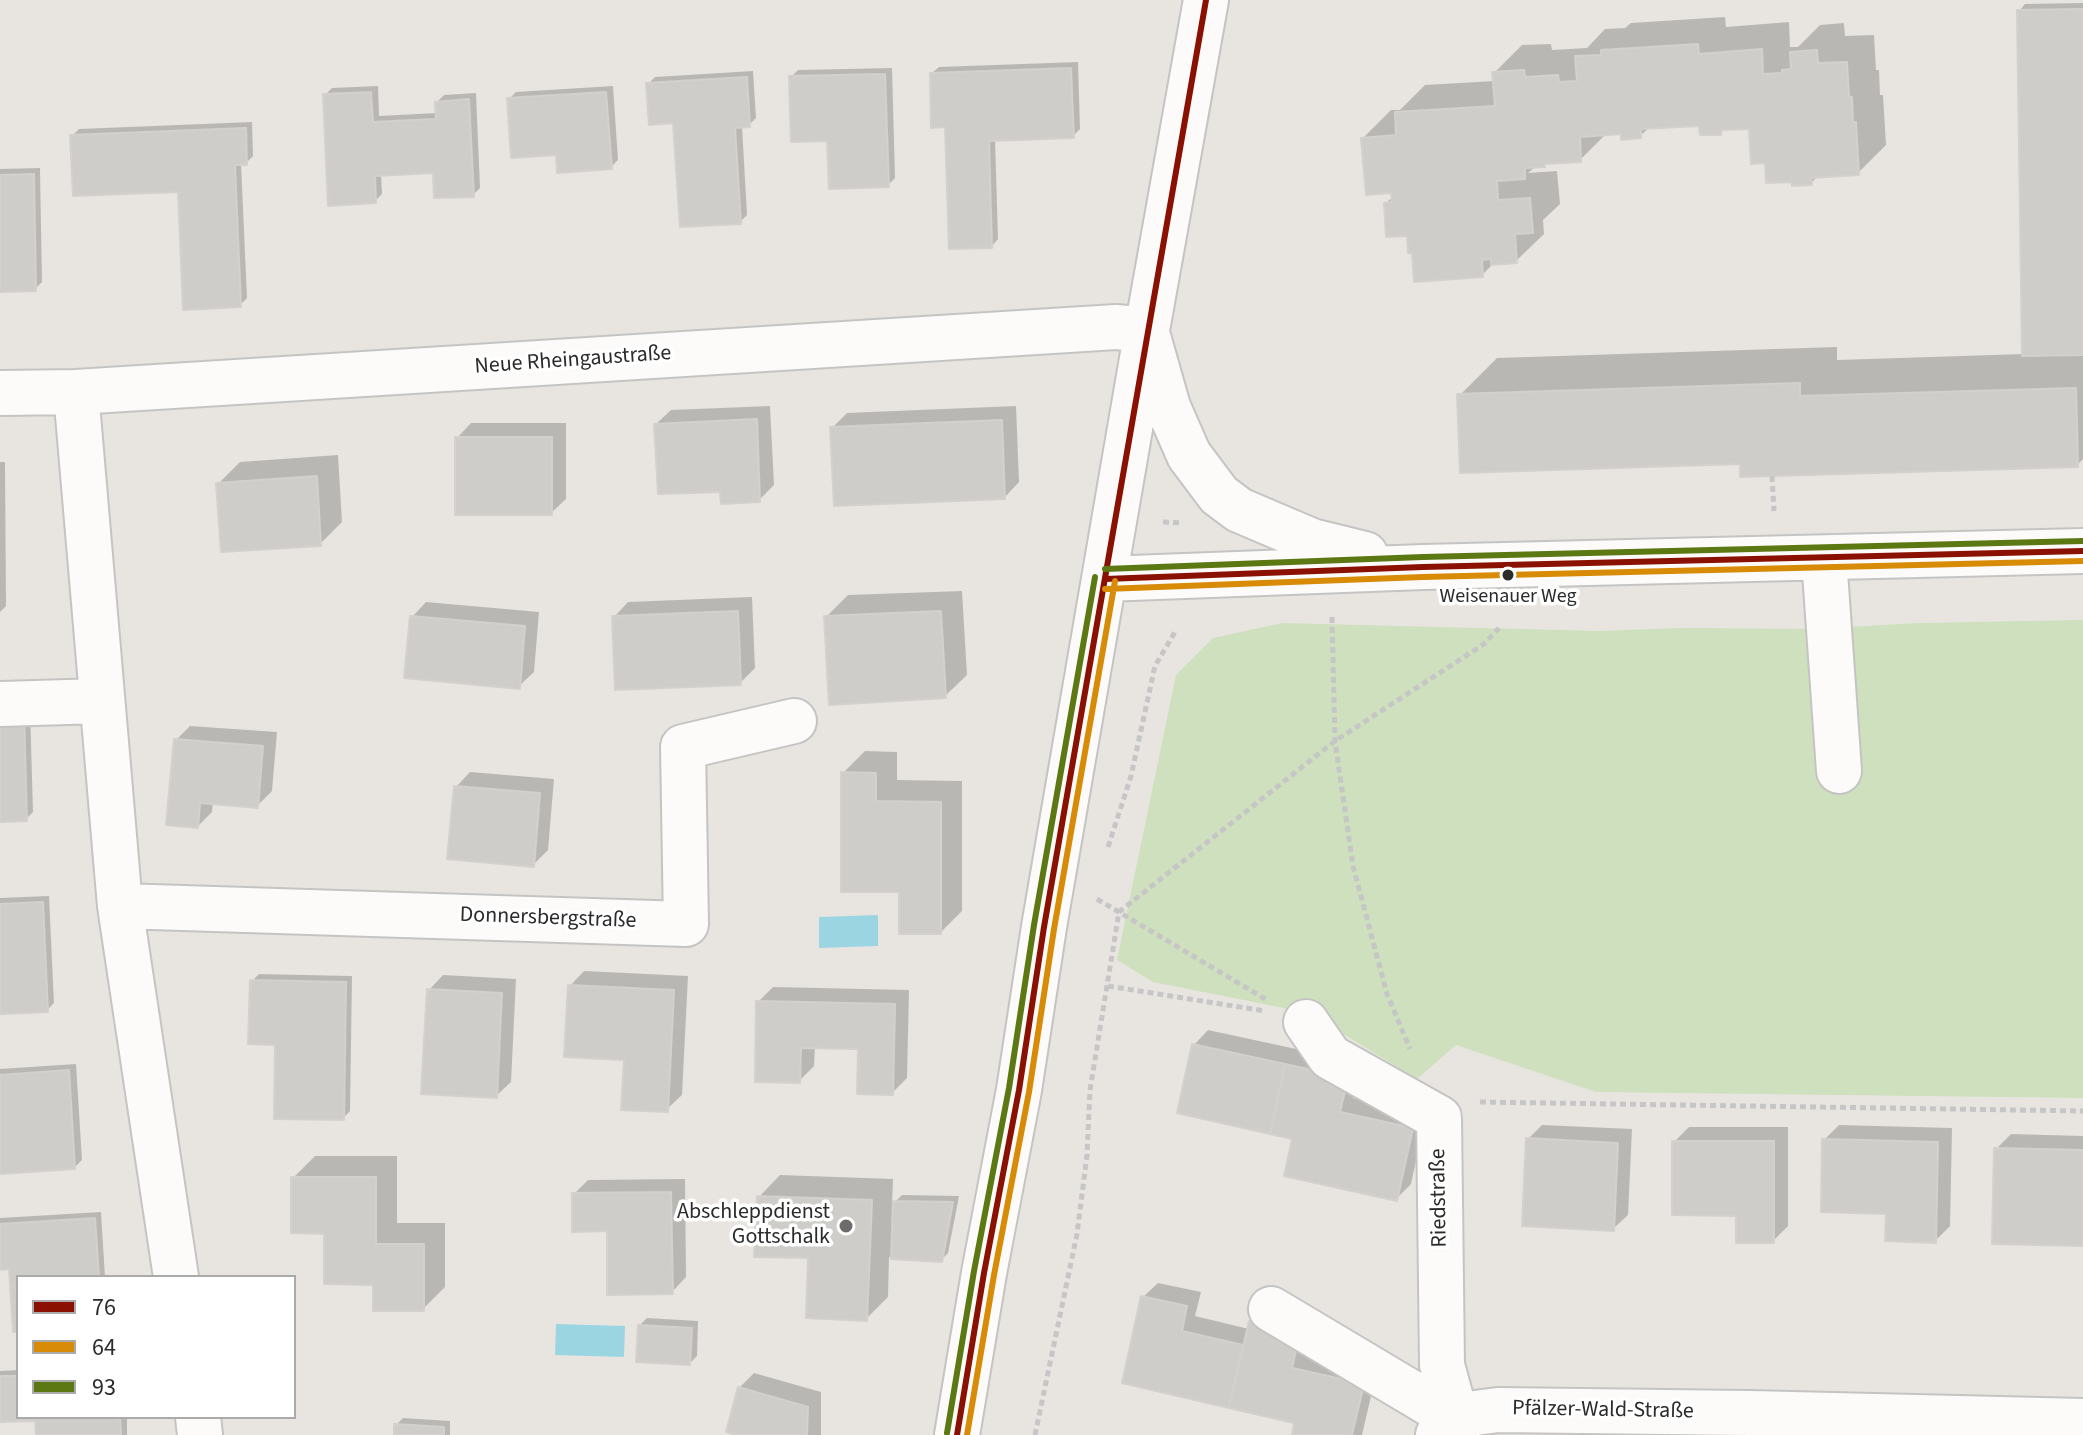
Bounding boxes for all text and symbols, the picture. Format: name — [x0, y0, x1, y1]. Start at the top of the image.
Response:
street label: Neue Rheingaustraße — [474, 341, 672, 381]
marker: Weisenauer Weg — [1500, 567, 1516, 583]
place label: Weisenauer Weg — [1439, 586, 1577, 610]
street label: Donnersbergstraße — [459, 903, 637, 935]
street label: Riedstraße — [1426, 1148, 1454, 1248]
place label: Abschleppdienst Gottschalk — [677, 1200, 830, 1252]
marker: Abschleppdienst Gottschalk — [837, 1217, 855, 1235]
legend — [16, 1275, 296, 1419]
text: 76 — [92, 1290, 116, 1325]
text: 64 — [92, 1330, 116, 1365]
text: 93 — [92, 1370, 116, 1405]
street label: Pfälzer-Wald-Straße — [1512, 1396, 1694, 1426]

